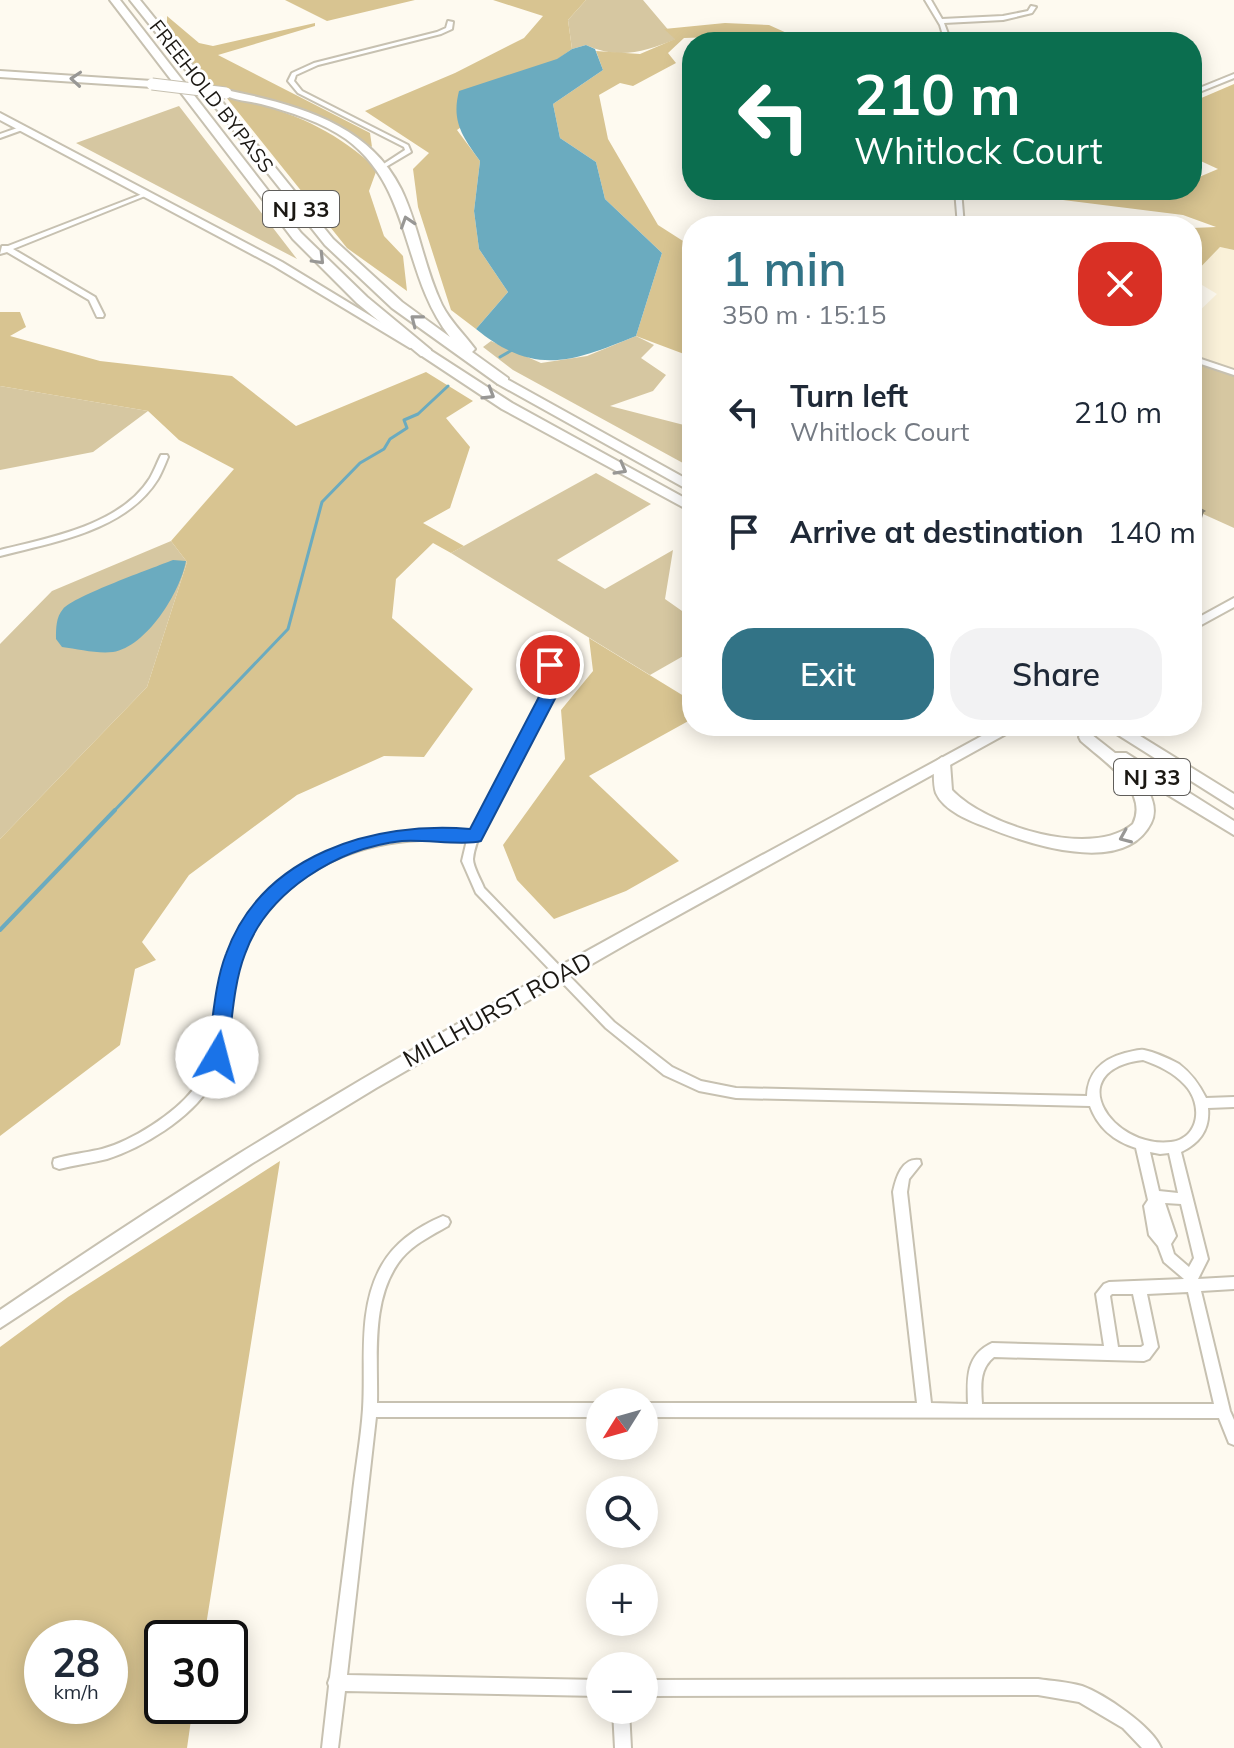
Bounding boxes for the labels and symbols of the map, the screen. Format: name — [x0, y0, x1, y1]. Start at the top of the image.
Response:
street label: FREEHOLD BYPASS — [145, 15, 279, 177]
one-way arrow — [69, 71, 82, 88]
road number: NJ 33 — [263, 191, 339, 227]
one-way arrow — [400, 216, 416, 230]
one-way arrow — [309, 250, 324, 264]
one-way arrow — [411, 315, 425, 330]
one-way arrow — [480, 384, 495, 400]
one-way arrow — [613, 460, 628, 475]
pin — [516, 631, 584, 699]
road number: NJ 33 — [1114, 759, 1190, 795]
one-way arrow — [1118, 827, 1133, 843]
street label: MILLHURST ROAD — [397, 945, 597, 1073]
position arrow — [175, 1015, 259, 1099]
north arrow — [586, 1388, 658, 1460]
speed limit sign: 30 — [144, 1620, 248, 1724]

